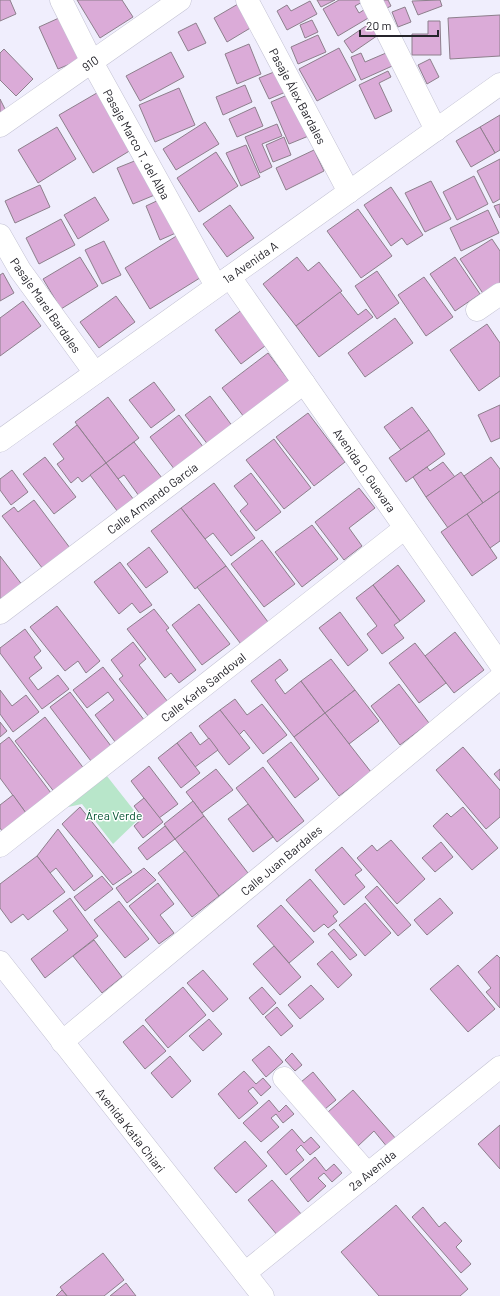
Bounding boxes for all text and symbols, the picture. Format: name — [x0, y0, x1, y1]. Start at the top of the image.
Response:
scale bar — [360, 12, 438, 38]
text: 20 m — [366, 18, 392, 32]
street label: Pasaje Álex Bardales — [267, 46, 329, 147]
street label: 910 — [79, 52, 101, 74]
street label: Pasaje Marco T. del Alba — [101, 86, 173, 202]
street label: 1a Avenida A — [220, 238, 280, 286]
street label: Pasaje Marel Bardales — [8, 255, 84, 355]
street label: Avenida O. Guevara — [331, 426, 399, 514]
street label: Calle Armando García — [104, 459, 200, 537]
street label: Calle Karla Sandoval — [158, 650, 248, 724]
park label: Área Verde — [86, 808, 142, 822]
street label: Calle Juan Bardales — [238, 822, 325, 898]
street label: Avenida Katia Chiari — [94, 1085, 168, 1175]
street label: 2a Avenida — [346, 1147, 398, 1193]

